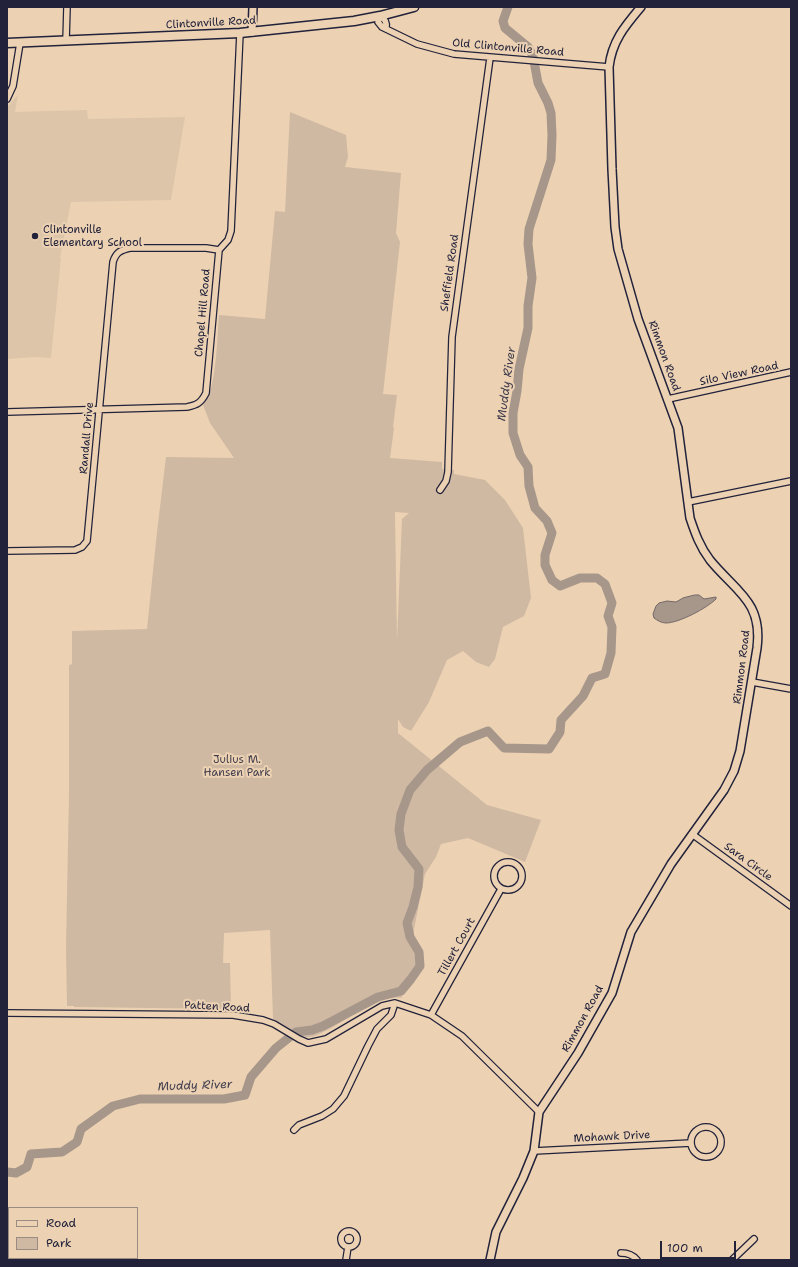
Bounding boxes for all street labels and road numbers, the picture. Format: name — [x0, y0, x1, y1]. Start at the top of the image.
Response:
street label: Clintonville Road — [166, 14, 256, 32]
street label: Old Clintonville Road — [452, 37, 564, 59]
street label: Sheffield Road — [438, 233, 462, 313]
street label: Chapel Hill Road — [193, 268, 213, 358]
street label: Rimmon Road — [645, 319, 683, 393]
street label: Silo View Road — [698, 359, 780, 389]
street label: Randall Drive — [77, 402, 97, 474]
street label: Rimmon Road — [731, 629, 753, 705]
street label: Sara Circle — [721, 840, 775, 884]
street label: Tillert Court — [436, 916, 478, 978]
street label: Rimmon Road — [559, 983, 607, 1055]
street label: Patten Road — [184, 999, 250, 1015]
street label: Mohawk Drive — [573, 1128, 651, 1146]

